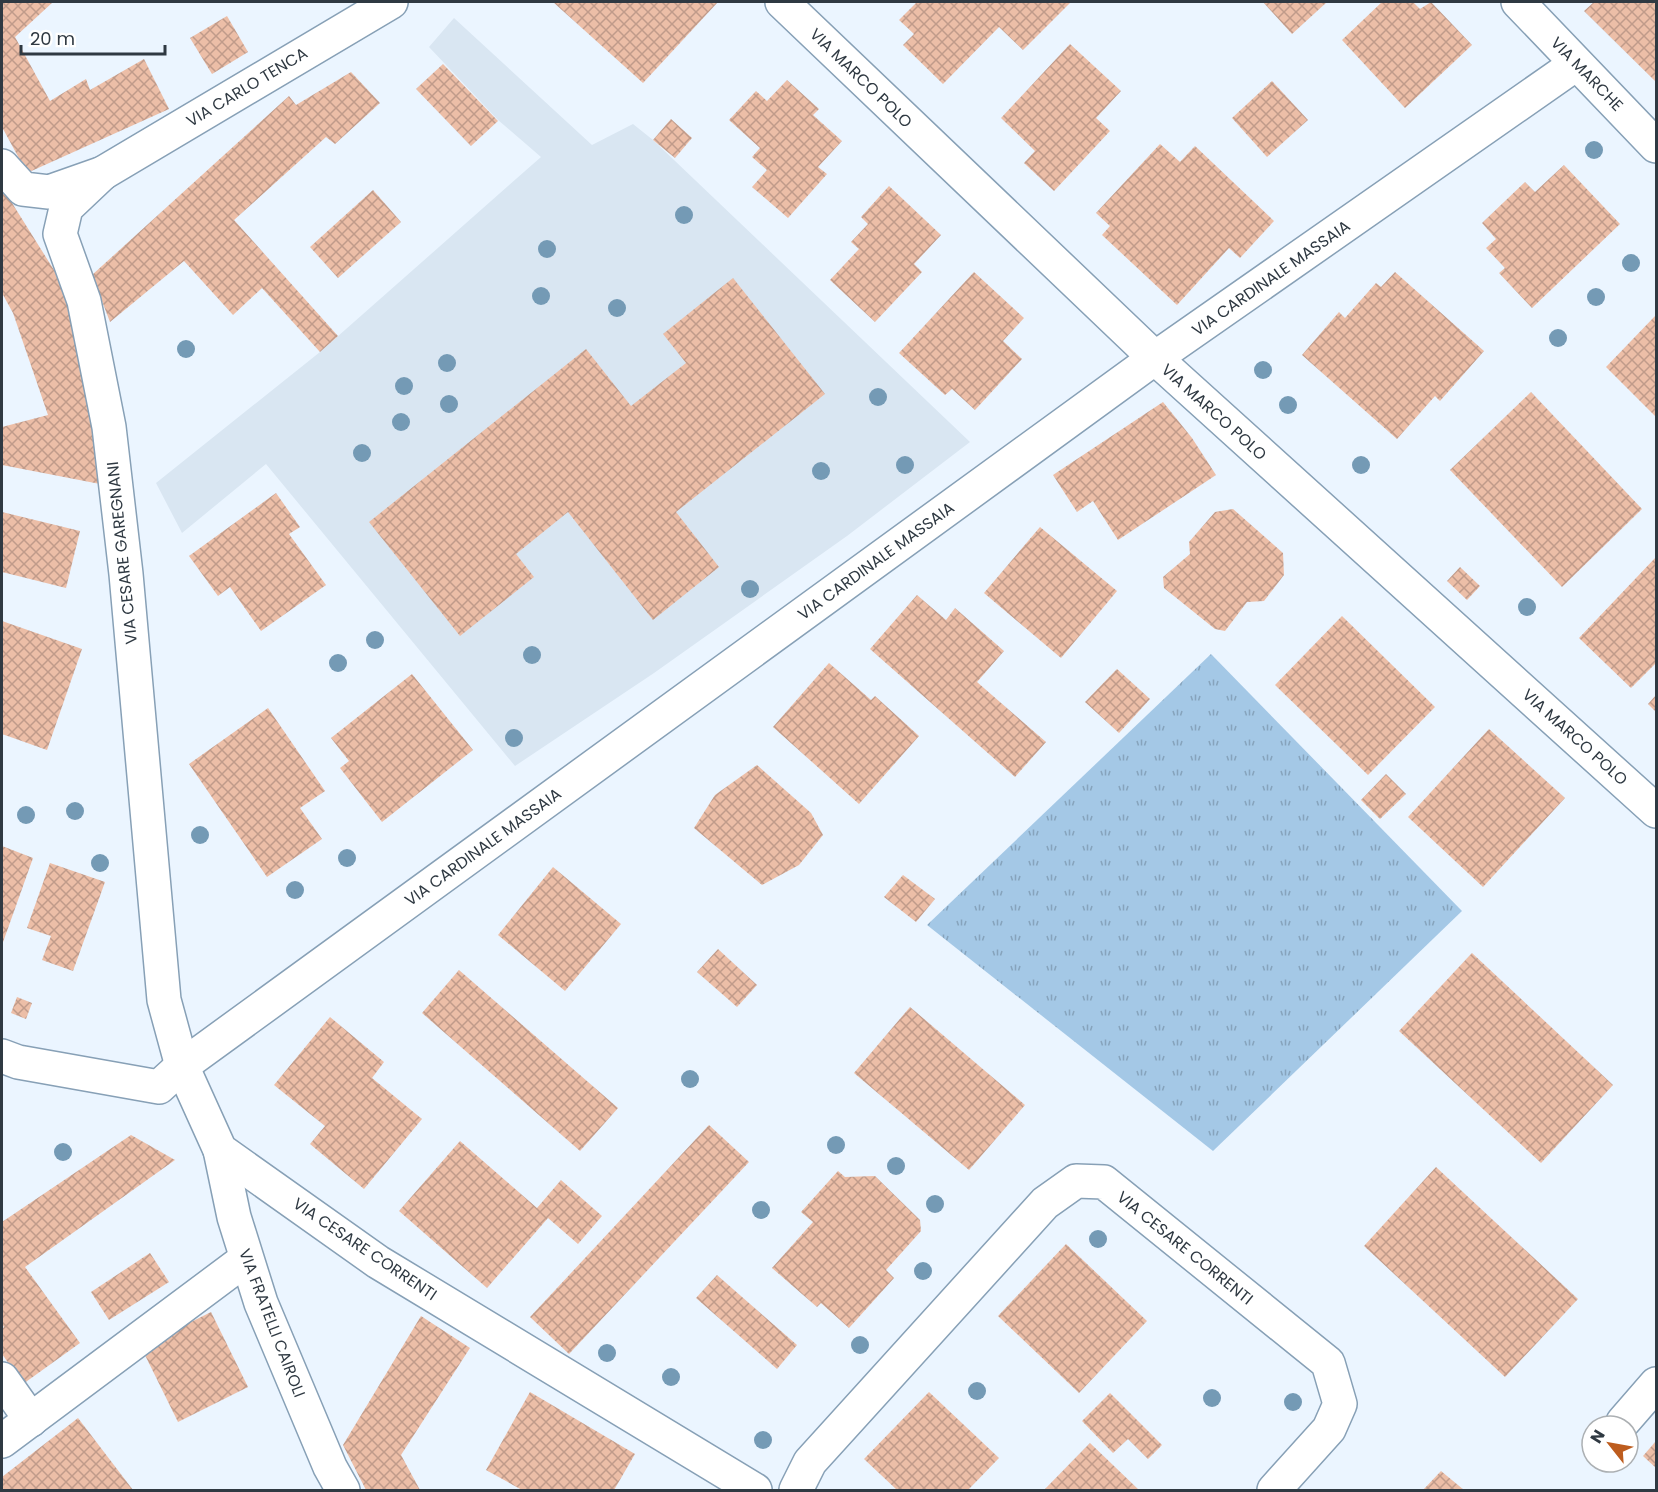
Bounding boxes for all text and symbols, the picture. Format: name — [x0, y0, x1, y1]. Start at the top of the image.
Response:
scale bar — [21, 18, 165, 56]
street label: VIA MARCO POLO — [805, 23, 917, 133]
text: 20 m — [30, 26, 75, 51]
street label: VIA MARCHE — [1545, 32, 1629, 116]
street label: VIA CARLO TENCA — [182, 42, 312, 132]
street label: VIA CARDINALE MASSAIA — [1187, 214, 1355, 341]
street label: VIA MARCO POLO — [1156, 358, 1272, 466]
street label: VIA CESARE GAREGNANI — [101, 461, 143, 645]
street label: VIA CARDINALE MASSAIA — [793, 496, 959, 626]
street label: VIA MARCO POLO — [1517, 683, 1633, 791]
street label: VIA CARDINALE MASSAIA — [400, 782, 566, 912]
street label: VIA CESARE CORRENTI — [1112, 1186, 1258, 1310]
street label: VIA CESARE CORRENTI — [288, 1192, 442, 1306]
street label: VIA FRATELLI CAIROLI — [233, 1245, 311, 1401]
north arrow — [1580, 1414, 1640, 1474]
text: N — [1585, 1425, 1611, 1448]

